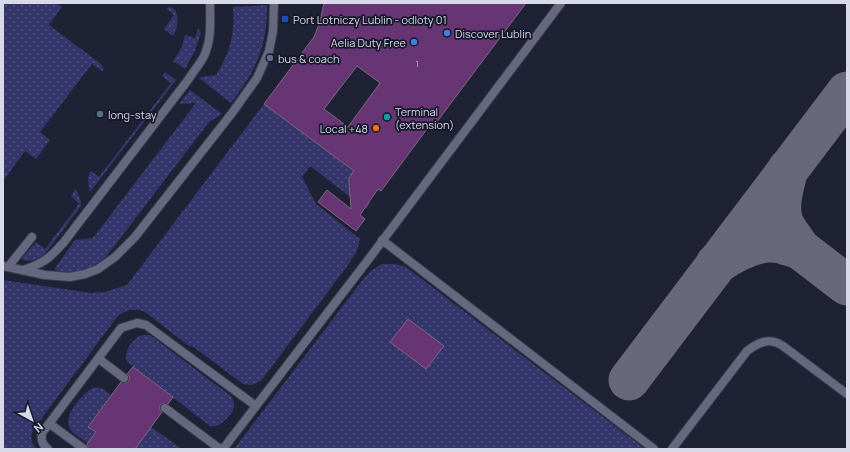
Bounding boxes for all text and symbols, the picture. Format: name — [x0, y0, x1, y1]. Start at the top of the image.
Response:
place label: Port Lotniczy Lublin - odloty 01 — [293, 12, 447, 27]
marker: Port Lotniczy Lublin - odloty 01 — [280, 14, 290, 24]
place label: Discover Lublin — [455, 26, 531, 41]
marker: Discover Lublin — [442, 28, 452, 38]
place label: Aelia Duty Free — [331, 35, 407, 50]
marker: Aelia Duty Free — [409, 37, 419, 47]
place label: bus & coach — [278, 51, 340, 66]
marker: bus & coach — [265, 53, 275, 63]
house number: 1 — [415, 57, 419, 70]
place label: Terminal (extension) — [395, 104, 454, 132]
place label: long-stay — [108, 107, 157, 122]
marker: long-stay — [95, 109, 105, 119]
marker: Terminal (extension) — [382, 112, 392, 122]
place label: Local +48 — [320, 121, 368, 136]
marker: Local +48 — [371, 123, 381, 133]
north arrow — [12, 400, 52, 440]
text: N — [31, 420, 47, 436]

